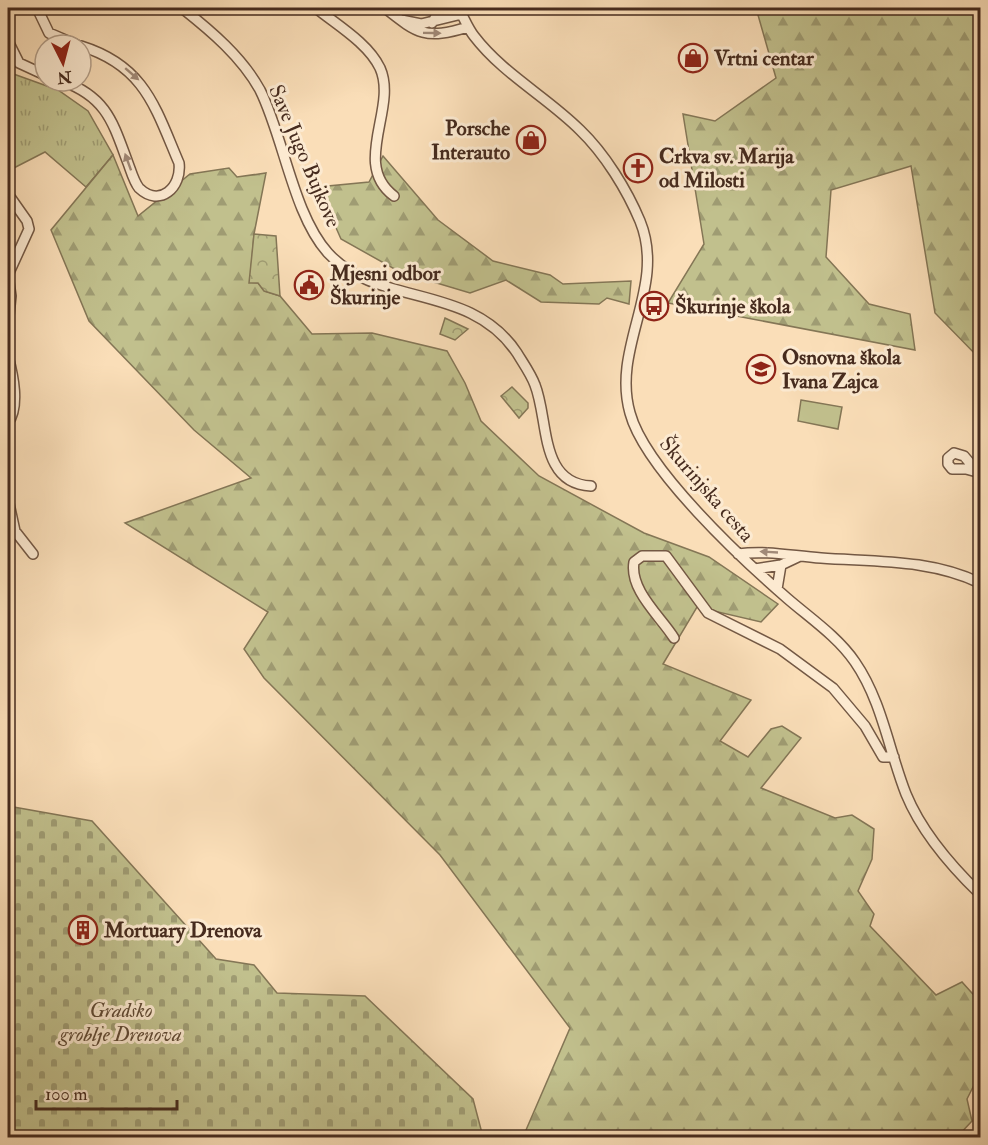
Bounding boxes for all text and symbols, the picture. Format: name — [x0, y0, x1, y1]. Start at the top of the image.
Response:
one-way arrow — [422, 28, 441, 38]
north arrow — [33, 33, 93, 93]
shop icon: Vrtni centar — [677, 42, 709, 74]
place label: Vrtni centar — [713, 45, 815, 72]
text: N — [56, 66, 74, 88]
one-way arrow — [124, 67, 139, 81]
street label: Save Jugo Bujkove — [262, 81, 347, 232]
place label: Porsche Interauto — [431, 115, 510, 166]
shop icon: Porsche Interauto — [515, 124, 547, 156]
place label: Crkva sv. Marija od Milosti — [659, 143, 795, 194]
church icon: Crkva sv. Marija od Milosti — [622, 152, 654, 184]
one-way arrow — [122, 153, 132, 171]
place label: Mjesni odbor Škurinje — [329, 260, 442, 311]
public building icon: Mjesni odbor Škurinje — [293, 269, 325, 301]
bus stop icon: Škurinje škola — [638, 290, 670, 322]
place label: Škurinje škola — [675, 293, 792, 320]
place label: Osnovna škola Ivana Zajca — [782, 344, 902, 395]
school or university icon: Osnovna škola Ivana Zajca — [745, 353, 777, 385]
street label: Škurinjska cesta — [653, 431, 760, 548]
one-way arrow — [760, 547, 779, 556]
building icon: Mortuary Drenova — [67, 914, 99, 946]
place label: Mortuary Drenova — [103, 917, 263, 944]
park label: Gradsko groblje Drenova — [57, 997, 182, 1048]
scale bar — [36, 1073, 177, 1111]
text: 100 m — [45, 1083, 88, 1106]

